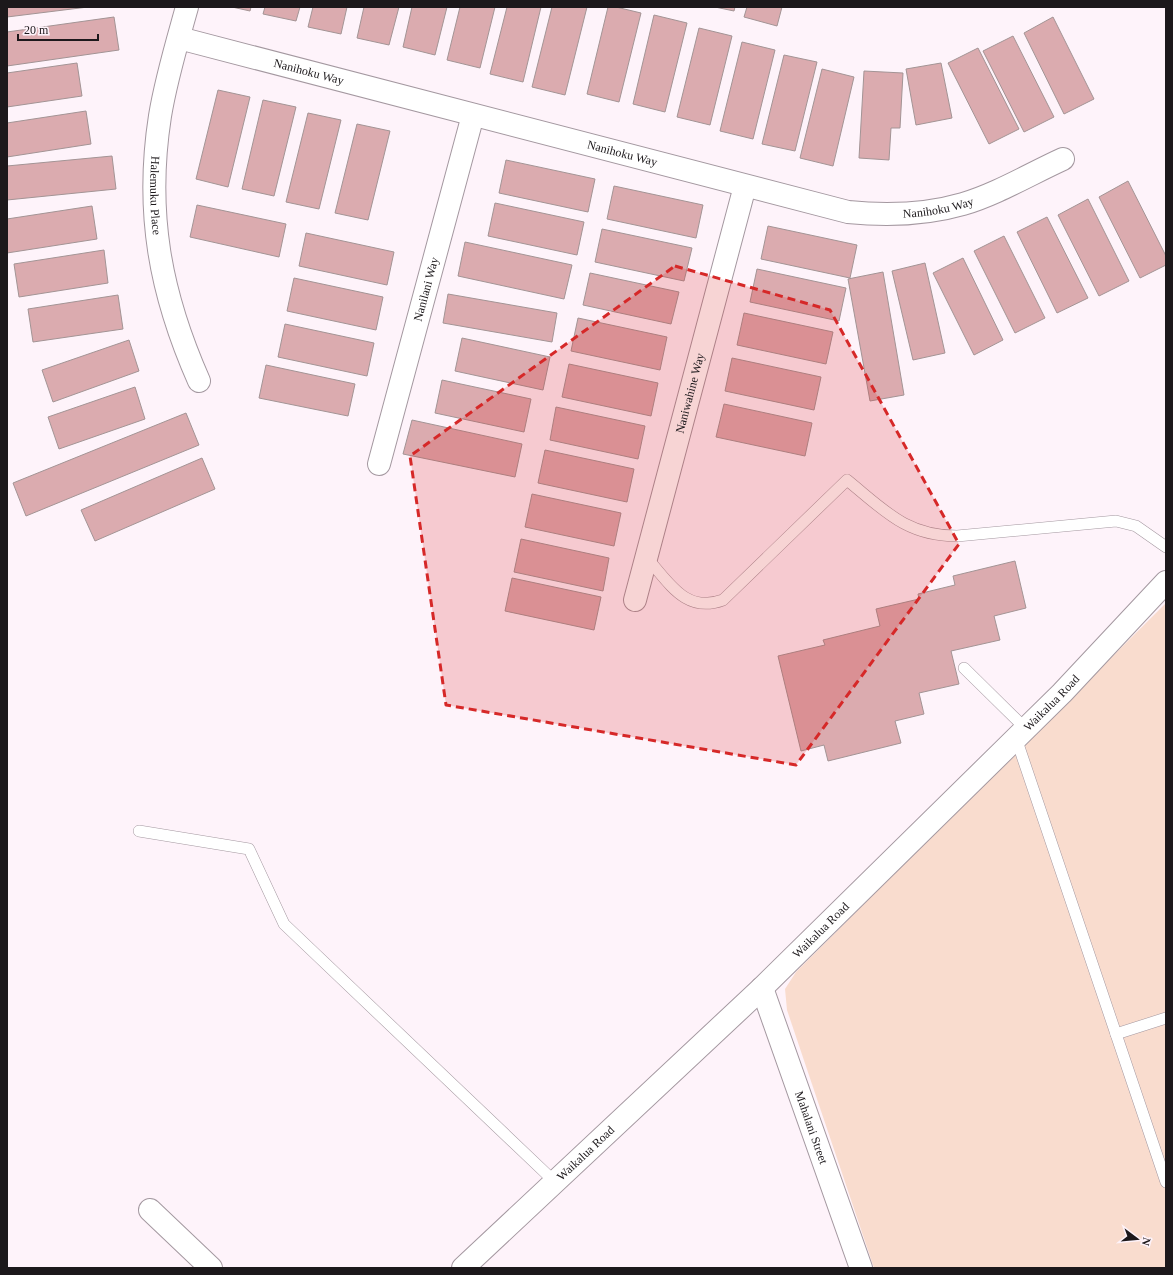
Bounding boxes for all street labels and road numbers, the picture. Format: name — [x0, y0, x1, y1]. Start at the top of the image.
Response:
street label: Nanihoku Way — [272, 56, 345, 88]
street label: Nanihoku Way — [586, 137, 659, 169]
street label: Halemuku Place — [147, 156, 164, 236]
street label: Nanihoku Way — [902, 194, 975, 221]
street label: Nanilani Way — [411, 256, 441, 323]
street label: Naniwahine Way — [673, 352, 707, 435]
street label: Waikalua Road — [1021, 672, 1082, 734]
street label: Waikalua Road — [790, 900, 852, 961]
street label: Mahalani Street — [792, 1089, 831, 1166]
street label: Waikalua Road — [554, 1123, 617, 1183]

